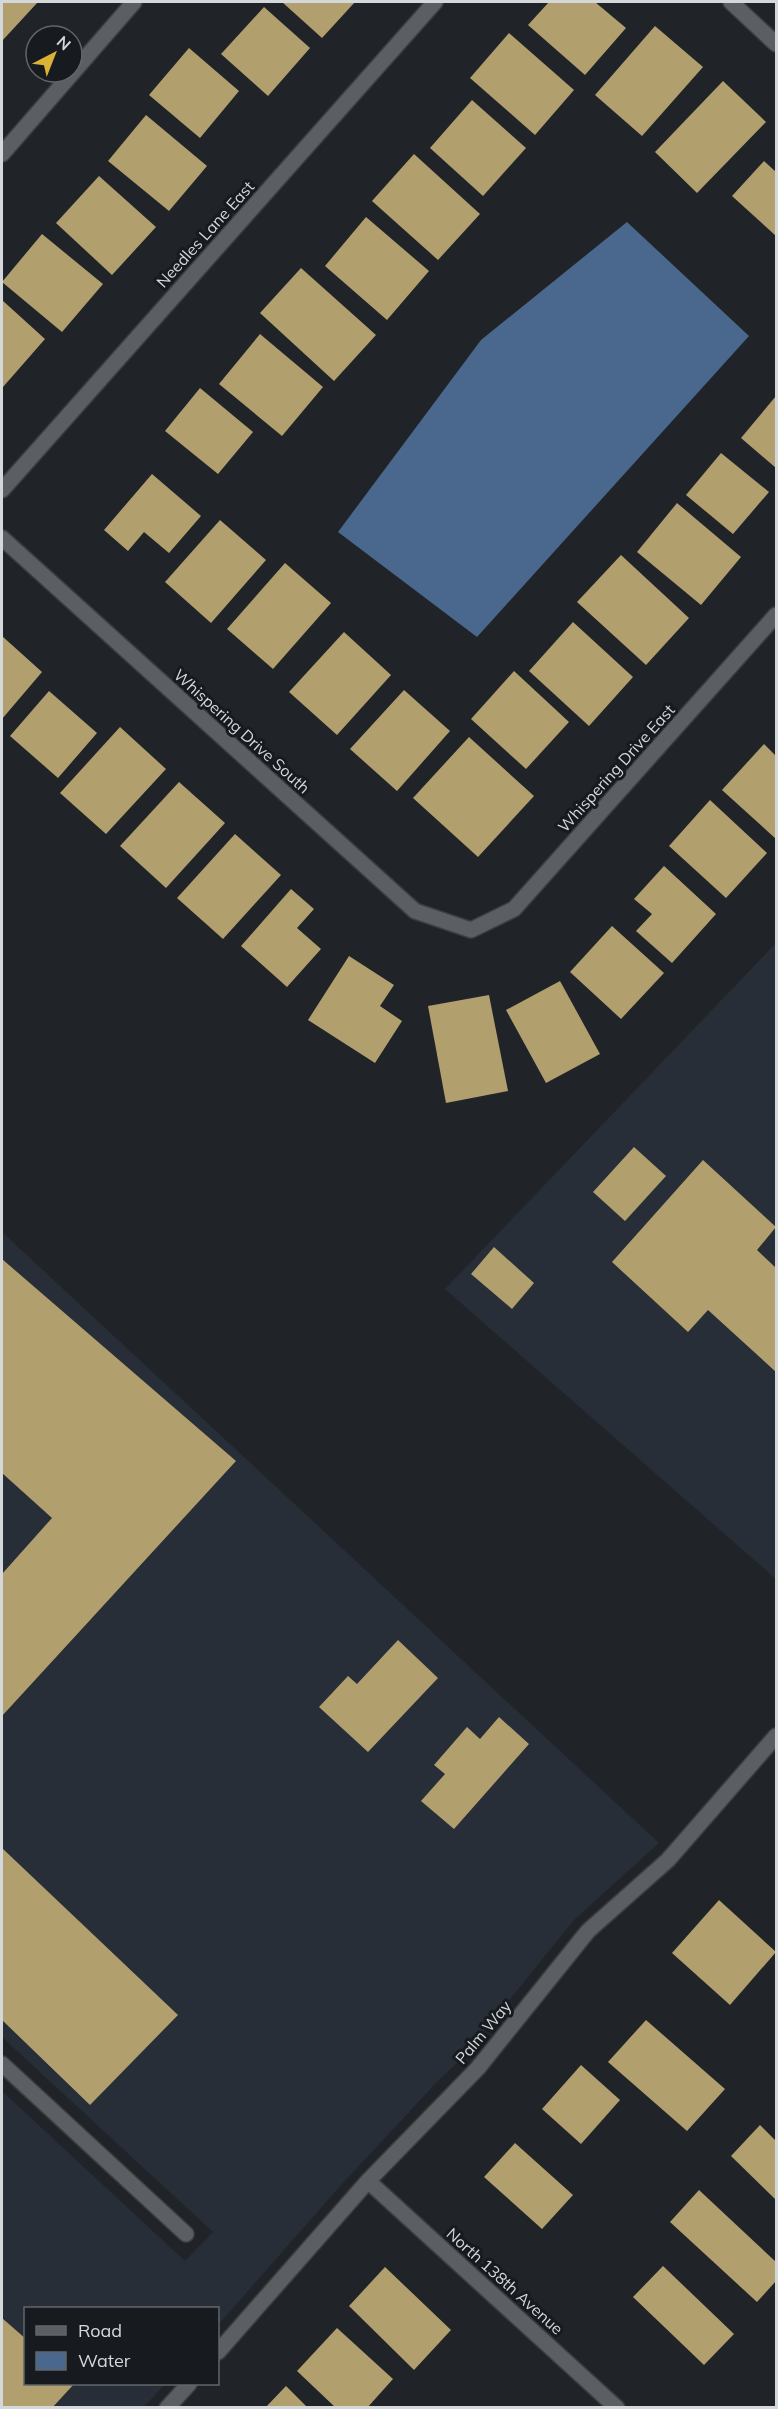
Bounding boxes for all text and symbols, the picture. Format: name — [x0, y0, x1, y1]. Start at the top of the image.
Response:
north arrow — [24, 24, 84, 84]
text: N — [53, 31, 75, 54]
street label: Needles Lane East — [152, 176, 258, 291]
street label: Whispering Drive South — [170, 665, 314, 797]
street label: Whispering Drive East — [553, 700, 679, 836]
street label: Palm Way — [451, 1996, 516, 2068]
street label: North 138th Avenue — [443, 2223, 567, 2339]
legend — [24, 2307, 219, 2385]
text: Road — [78, 2319, 122, 2342]
text: Water — [78, 2349, 131, 2372]

